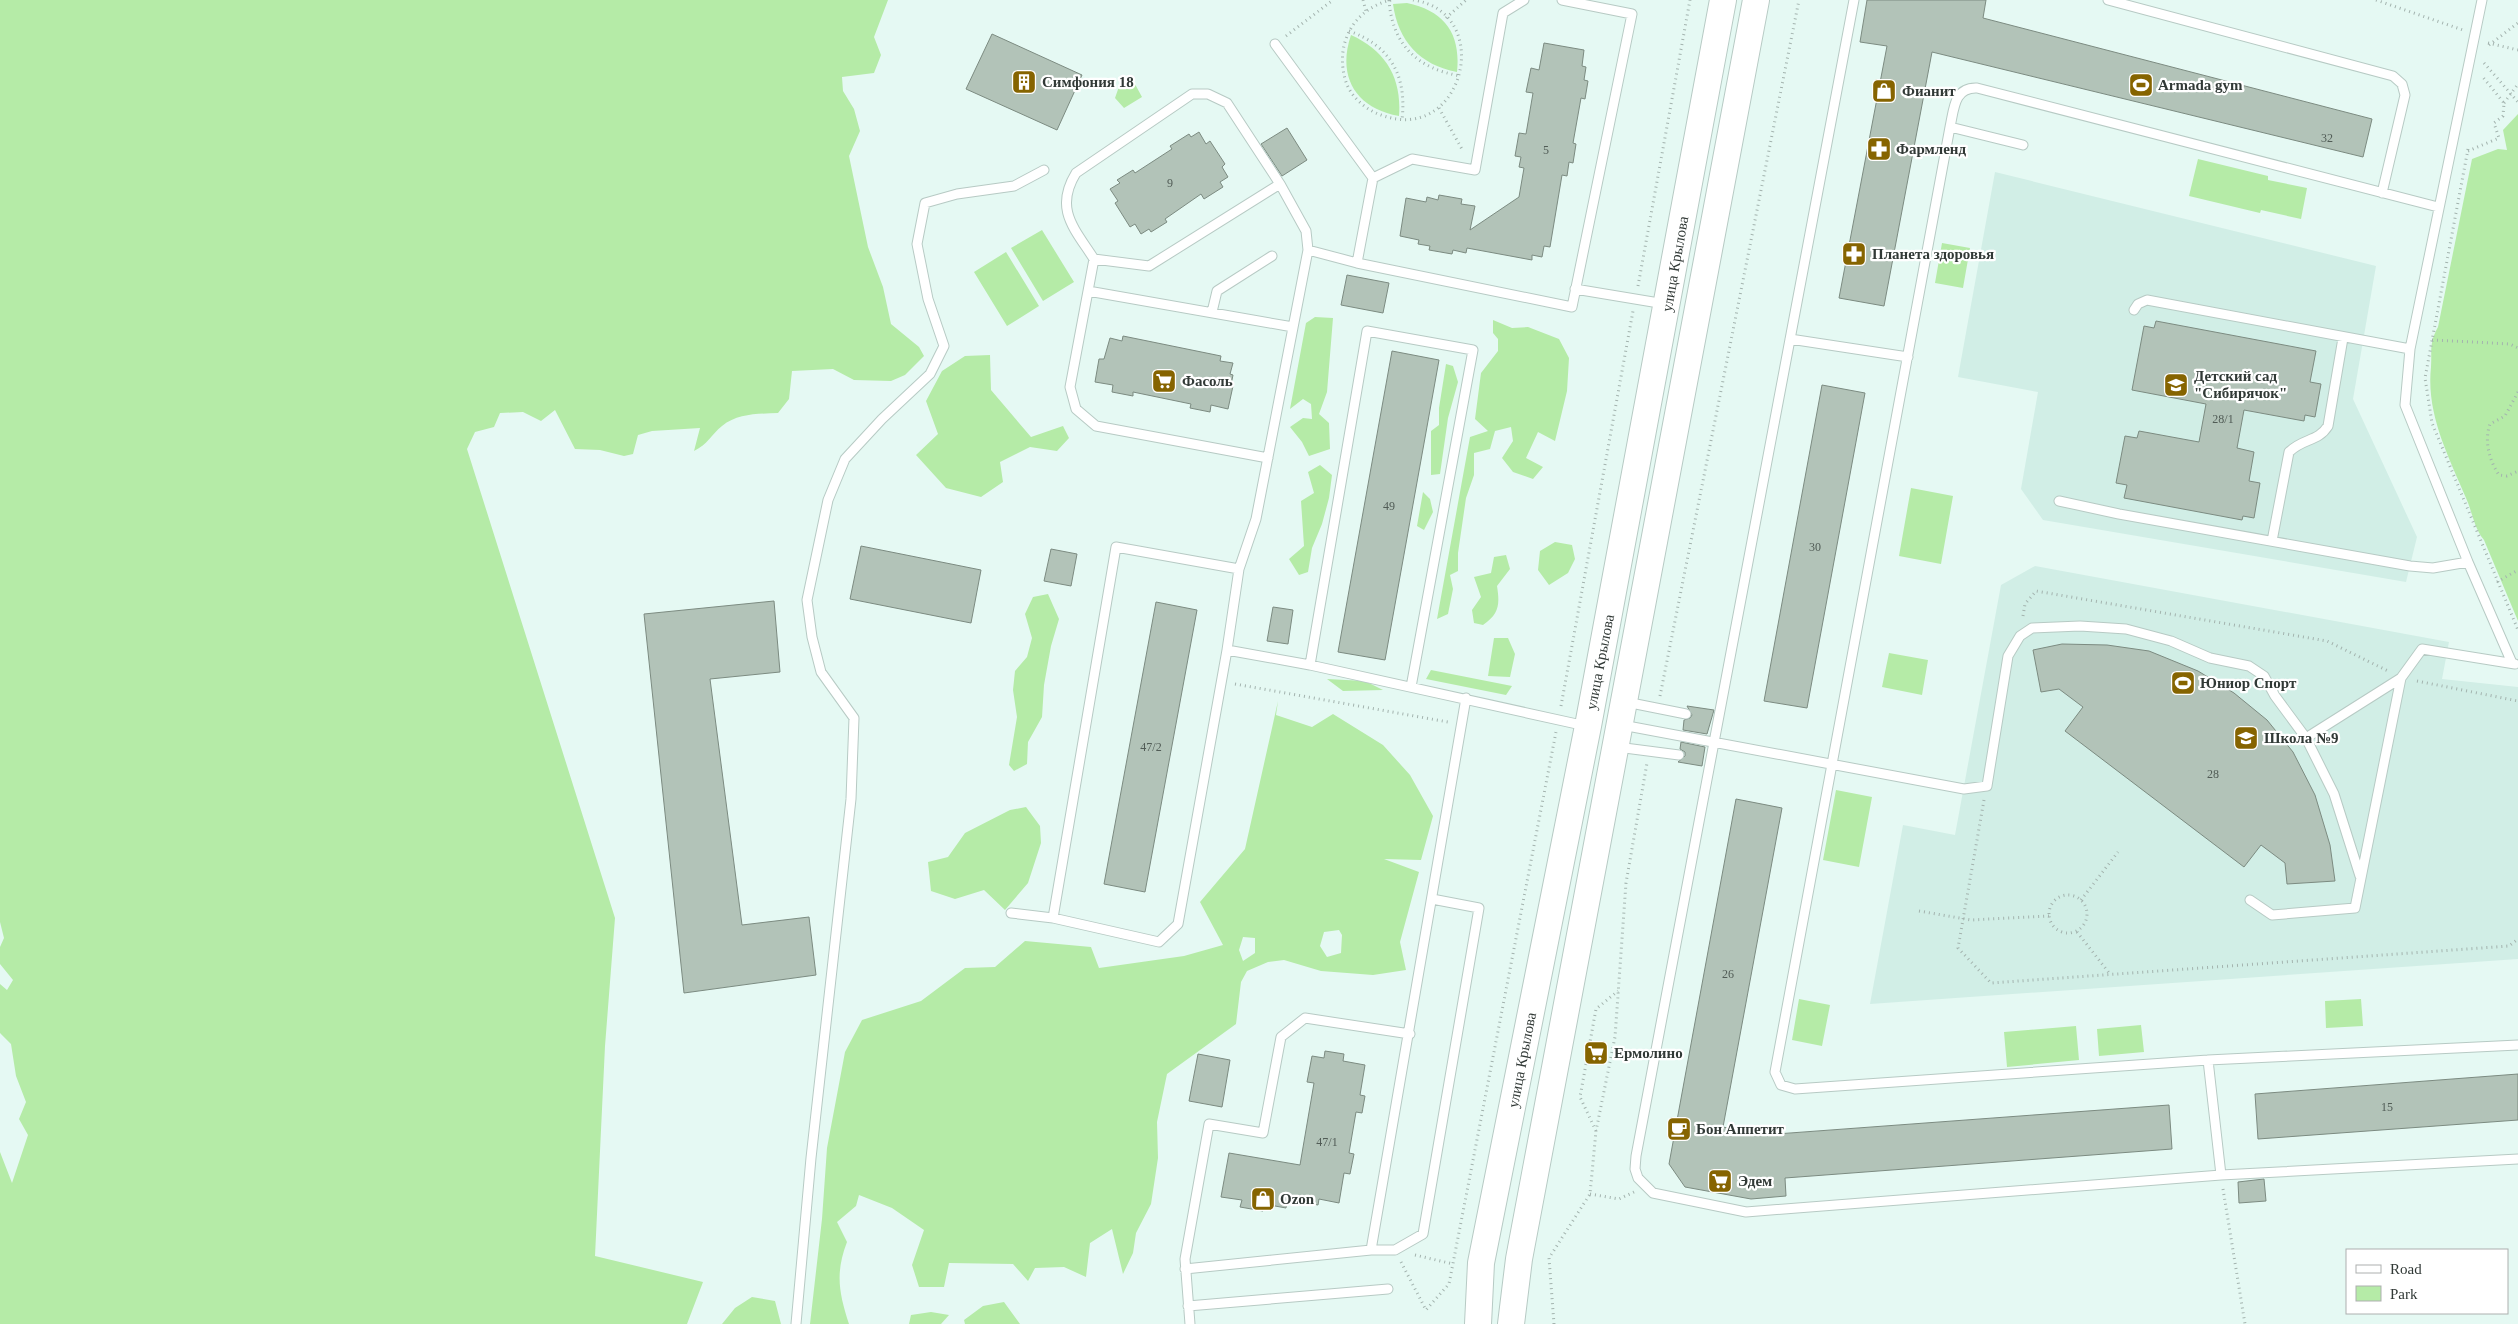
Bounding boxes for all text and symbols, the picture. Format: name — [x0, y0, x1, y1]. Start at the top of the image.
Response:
building icon: Симфония 18 — [1011, 69, 1037, 95]
sports icon: Armada gym — [2128, 72, 2154, 98]
place label: Симфония 18 — [1042, 74, 1134, 90]
place label: Armada gym — [2158, 77, 2243, 93]
shop icon: Фианит — [1871, 78, 1897, 104]
place label: Фианит — [1902, 83, 1956, 99]
house number: 32 — [2321, 131, 2333, 145]
pharmacy icon: Фармленд — [1866, 136, 1892, 162]
place label: Фармленд — [1896, 141, 1966, 157]
house number: 5 — [1543, 143, 1549, 157]
house number: 9 — [1167, 176, 1173, 190]
street label: улица Крылова — [1659, 215, 1691, 313]
pharmacy icon: Планета здоровья — [1841, 241, 1867, 267]
place label: Планета здоровья — [1872, 246, 1994, 262]
supermarket icon: Фасоль — [1151, 368, 1177, 394]
place label: Детский сад "Сибирячок" — [2194, 368, 2287, 401]
school or university icon: Детский сад "Сибирячок" — [2163, 372, 2189, 398]
place label: Фасоль — [1182, 373, 1233, 389]
house number: 28/1 — [2212, 412, 2234, 426]
house number: 49 — [1383, 499, 1395, 513]
house number: 30 — [1809, 540, 1821, 554]
street label: улица Крылова — [1583, 613, 1617, 711]
sports icon: Юниор Спорт — [2170, 670, 2196, 696]
place label: Юниор Спорт — [2200, 675, 2297, 691]
school or university icon: Школа №9 — [2233, 725, 2259, 751]
place label: Школа №9 — [2264, 730, 2338, 746]
house number: 47/2 — [1140, 740, 1162, 754]
house number: 28 — [2207, 767, 2219, 781]
house number: 26 — [1722, 967, 1734, 981]
street label: улица Крылова — [1505, 1011, 1539, 1109]
supermarket icon: Ермолино — [1583, 1040, 1609, 1066]
place label: Ермолино — [1614, 1045, 1683, 1061]
house number: 15 — [2381, 1100, 2393, 1114]
cafe icon: Бон Аппетит — [1666, 1116, 1692, 1142]
place label: Бон Аппетит — [1696, 1121, 1785, 1137]
house number: 47/1 — [1316, 1135, 1338, 1149]
supermarket icon: Эдем — [1707, 1168, 1733, 1194]
place label: Эдем — [1738, 1173, 1772, 1189]
shop icon: Ozon — [1250, 1186, 1276, 1212]
place label: Ozon — [1280, 1191, 1315, 1207]
legend — [2346, 1249, 2508, 1314]
text: Road — [2390, 1261, 2422, 1277]
text: Park — [2390, 1286, 2418, 1302]

